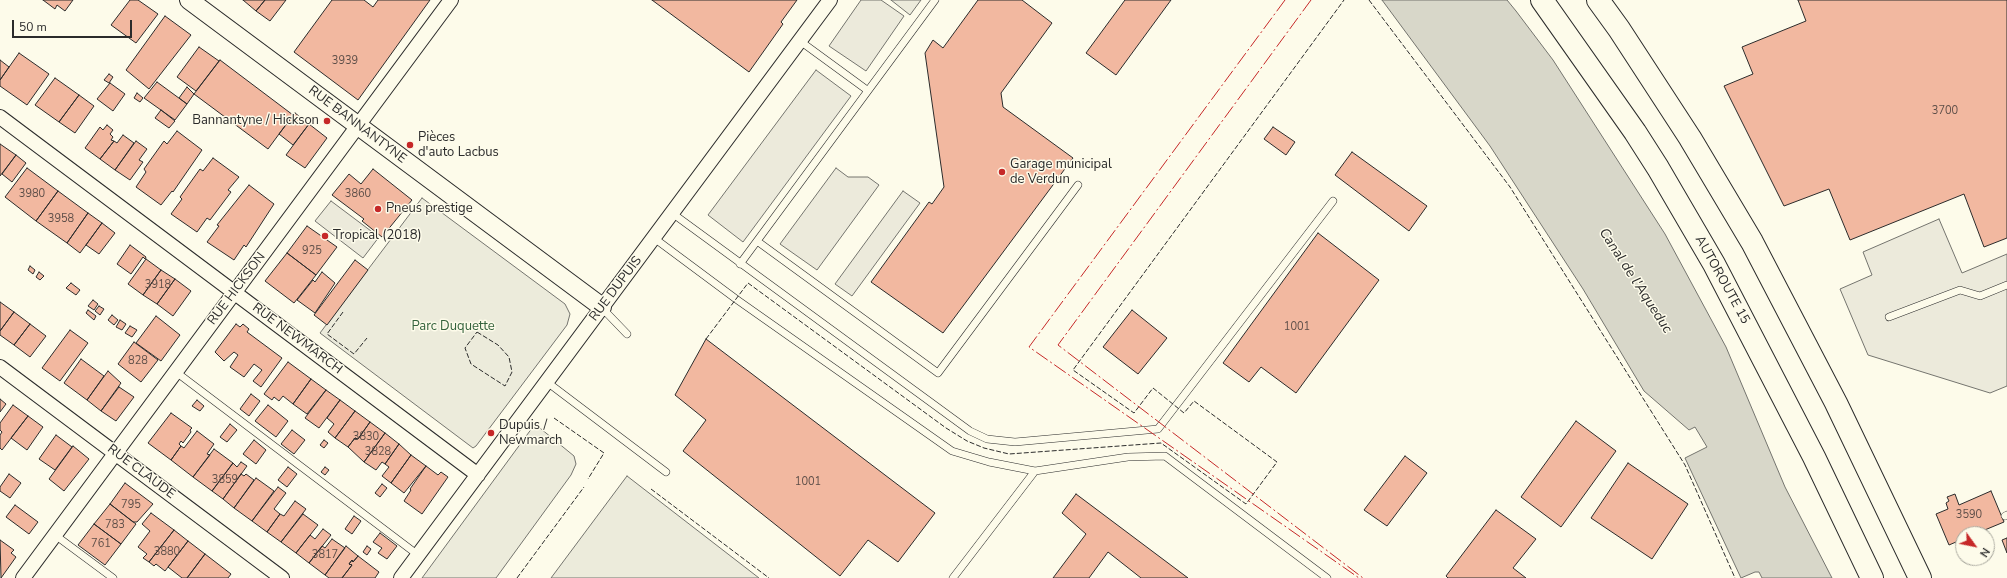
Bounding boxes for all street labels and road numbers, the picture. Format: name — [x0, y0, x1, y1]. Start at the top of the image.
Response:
street label: RUE BANNANTYNE — [305, 83, 409, 167]
street label: AUTOROUTE 15 — [1691, 233, 1753, 327]
street label: RUE HICKSON — [205, 250, 269, 328]
street label: RUE DUPUIS — [587, 253, 645, 325]
street label: RUE NEWMARCH — [249, 300, 345, 378]
street label: RUE CLAUDE — [104, 441, 178, 503]

